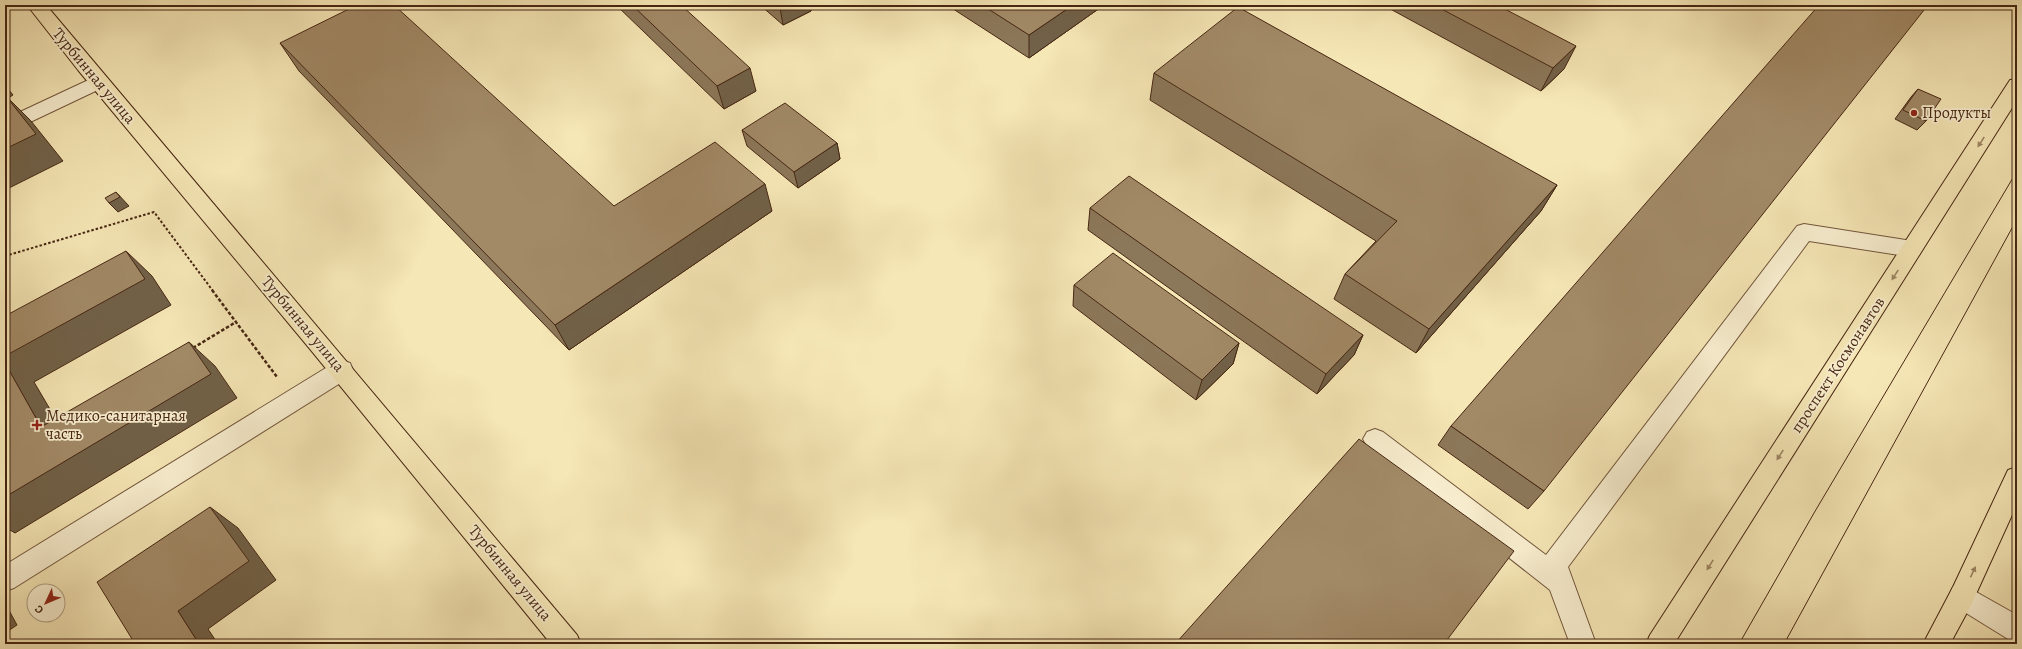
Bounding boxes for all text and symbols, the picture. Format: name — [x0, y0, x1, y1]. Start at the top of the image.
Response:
street label: Турбинная улица — [47, 23, 141, 129]
place label: Продукты — [1922, 102, 1991, 124]
marker: Продукты — [1909, 108, 1919, 118]
one-way arrow — [1977, 137, 1985, 147]
one-way arrow — [1892, 269, 1899, 281]
street label: Турбинная улица — [256, 271, 350, 377]
street label: проспект Космонавтов — [1786, 293, 1890, 437]
place label: Медико-санитарная часть — [46, 405, 186, 445]
marker: Медико-санитарная часть — [31, 419, 43, 431]
one-way arrow — [1776, 450, 1784, 460]
street label: Турбинная улица — [463, 520, 557, 626]
one-way arrow — [1706, 559, 1714, 570]
one-way arrow — [1970, 567, 1976, 578]
north arrow — [26, 583, 66, 623]
text: С — [31, 602, 47, 617]

